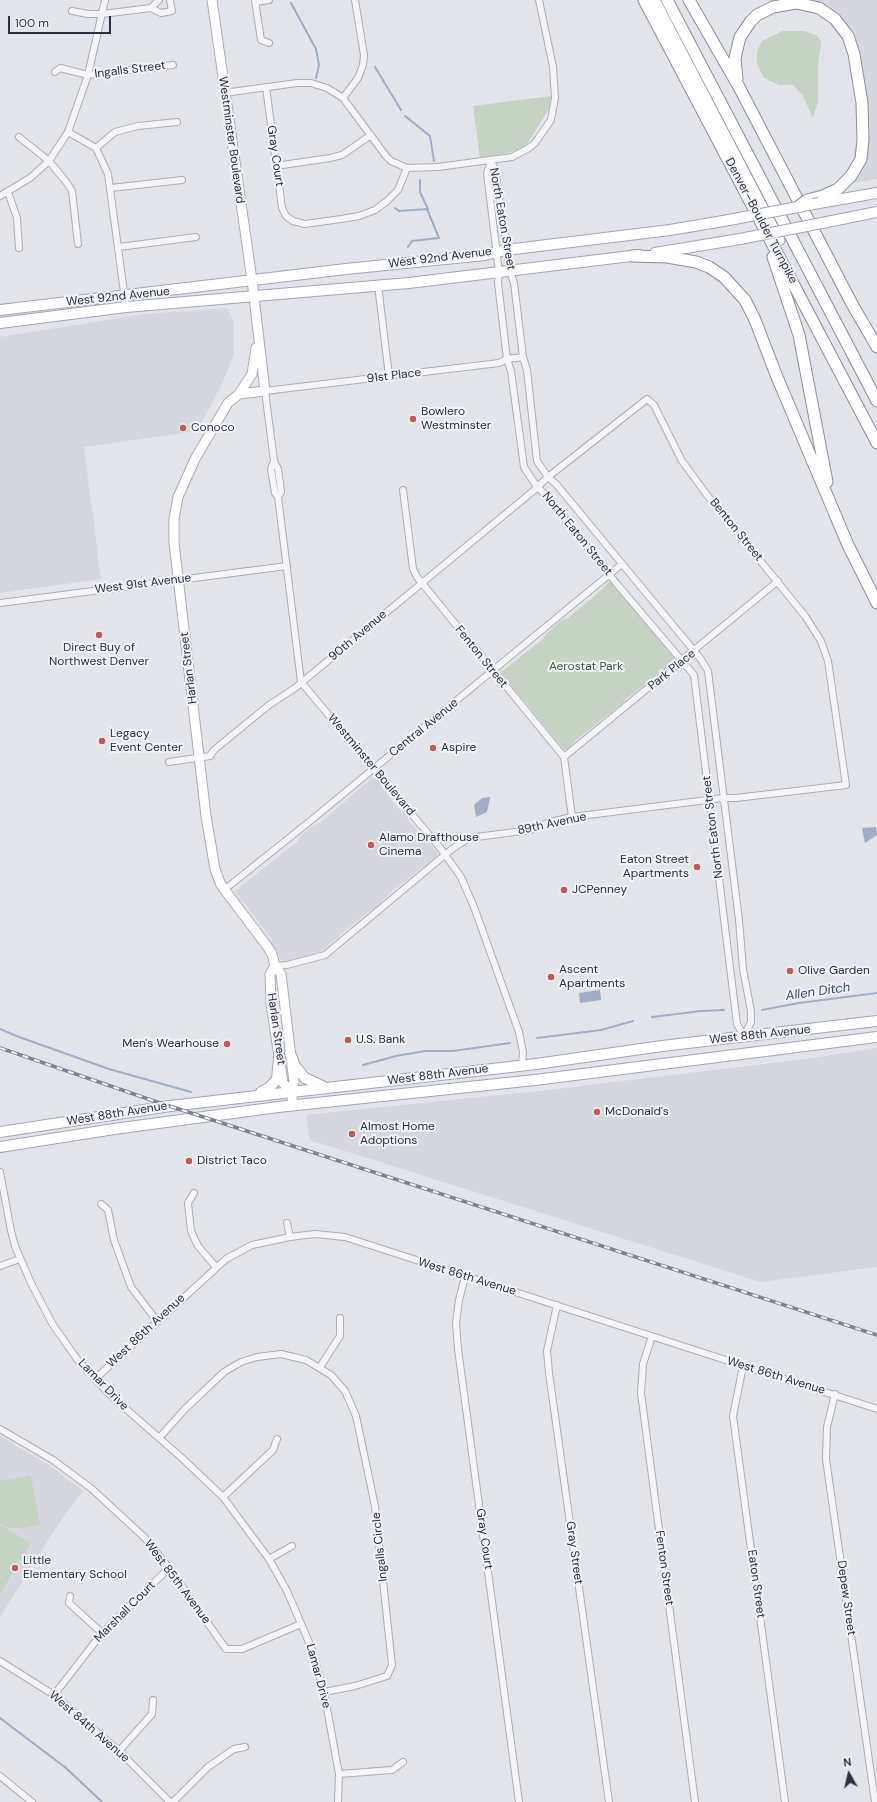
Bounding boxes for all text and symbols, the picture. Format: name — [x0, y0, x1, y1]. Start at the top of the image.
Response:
scale bar — [10, 8, 113, 34]
text: 100 m — [15, 15, 49, 31]
street label: Ingalls Street — [94, 58, 166, 82]
street label: Westminster Boulevard — [215, 75, 247, 205]
street label: Gray Court — [264, 125, 286, 187]
street label: Denver–Boulder Turnpike — [722, 156, 800, 286]
street label: North Eaton Street — [486, 167, 518, 271]
street label: West 92nd Avenue — [387, 245, 493, 271]
street label: West 92nd Avenue — [65, 284, 171, 310]
street label: 91st Place — [366, 366, 422, 386]
place label: Bowlero Westminster — [421, 405, 491, 433]
marker: Bowlero Westminster — [408, 414, 418, 424]
place label: Conoco — [191, 421, 235, 435]
marker: Conoco — [178, 423, 188, 433]
street label: North Eaton Street — [539, 489, 615, 579]
street label: Benton Street — [706, 496, 766, 564]
street label: West 91st Avenue — [94, 571, 192, 597]
street label: 90th Avenue — [326, 608, 390, 664]
street label: Fenton Street — [452, 623, 510, 691]
marker: Direct Buy of Northwest Denver — [94, 630, 104, 640]
street label: Harlan Street — [177, 631, 201, 705]
place label: Direct Buy of Northwest Denver — [49, 641, 149, 669]
street label: Park Place — [645, 647, 699, 693]
park label: Aerostat Park — [549, 660, 623, 674]
street label: Central Avenue — [387, 696, 461, 760]
street label: Westminster Boulevard — [324, 711, 418, 819]
place label: Legacy Event Center — [110, 727, 183, 755]
marker: Legacy Event Center — [97, 736, 107, 746]
place label: Aspire — [441, 741, 476, 755]
marker: Aspire — [428, 743, 438, 753]
street label: North Eaton Street — [700, 775, 726, 879]
street label: 89th Avenue — [516, 810, 588, 838]
place label: Alamo Drafthouse Cinema — [379, 831, 479, 859]
marker: Alamo Drafthouse Cinema — [366, 840, 376, 850]
place label: Eaton Street Apartments — [620, 853, 689, 881]
marker: Eaton Street Apartments — [692, 862, 702, 872]
place label: JCPenney — [572, 883, 627, 897]
marker: JCPenney — [559, 885, 569, 895]
place label: Ascent Apartments — [559, 963, 625, 991]
place label: Olive Garden — [798, 964, 870, 978]
marker: Olive Garden — [785, 966, 795, 976]
marker: Ascent Apartments — [546, 972, 556, 982]
water label: Allen Ditch — [785, 980, 851, 1004]
street label: Harlan Street — [264, 992, 288, 1066]
street label: West 88th Avenue — [709, 1023, 811, 1047]
place label: U.S. Bank — [356, 1033, 405, 1047]
marker: U.S. Bank — [343, 1035, 353, 1045]
place label: Men's Wearhouse — [122, 1037, 219, 1051]
marker: Men's Wearhouse — [222, 1039, 232, 1049]
street label: West 88th Avenue — [387, 1062, 489, 1088]
street label: West 88th Avenue — [66, 1099, 168, 1129]
place label: McDonald's — [605, 1105, 669, 1119]
marker: McDonald's — [592, 1107, 602, 1117]
place label: Almost Home Adoptions — [360, 1120, 435, 1148]
marker: Almost Home Adoptions — [347, 1129, 357, 1139]
place label: District Taco — [197, 1154, 267, 1168]
marker: District Taco — [184, 1156, 194, 1166]
street label: West 86th Avenue — [416, 1255, 518, 1299]
street label: West 86th Avenue — [104, 1291, 188, 1371]
street label: West 86th Avenue — [725, 1354, 827, 1398]
street label: Lamar Drive — [75, 1356, 131, 1414]
street label: Gray Court — [473, 1508, 495, 1570]
street label: Ingalls Circle — [369, 1512, 391, 1582]
street label: Gray Street — [562, 1520, 586, 1586]
street label: Fenton Street — [652, 1530, 676, 1606]
street label: West 85th Avenue — [141, 1537, 213, 1627]
street label: Eaton Street — [744, 1549, 768, 1619]
place label: Little Elementary School — [23, 1554, 127, 1582]
street label: Depew Street — [834, 1560, 858, 1636]
marker: Little Elementary School — [10, 1563, 20, 1573]
street label: Marshall Court — [91, 1578, 159, 1646]
street label: Lamar Drive — [302, 1642, 334, 1710]
street label: West 84th Avenue — [46, 1688, 132, 1766]
north arrow — [829, 1754, 869, 1794]
text: N — [842, 1755, 852, 1770]

